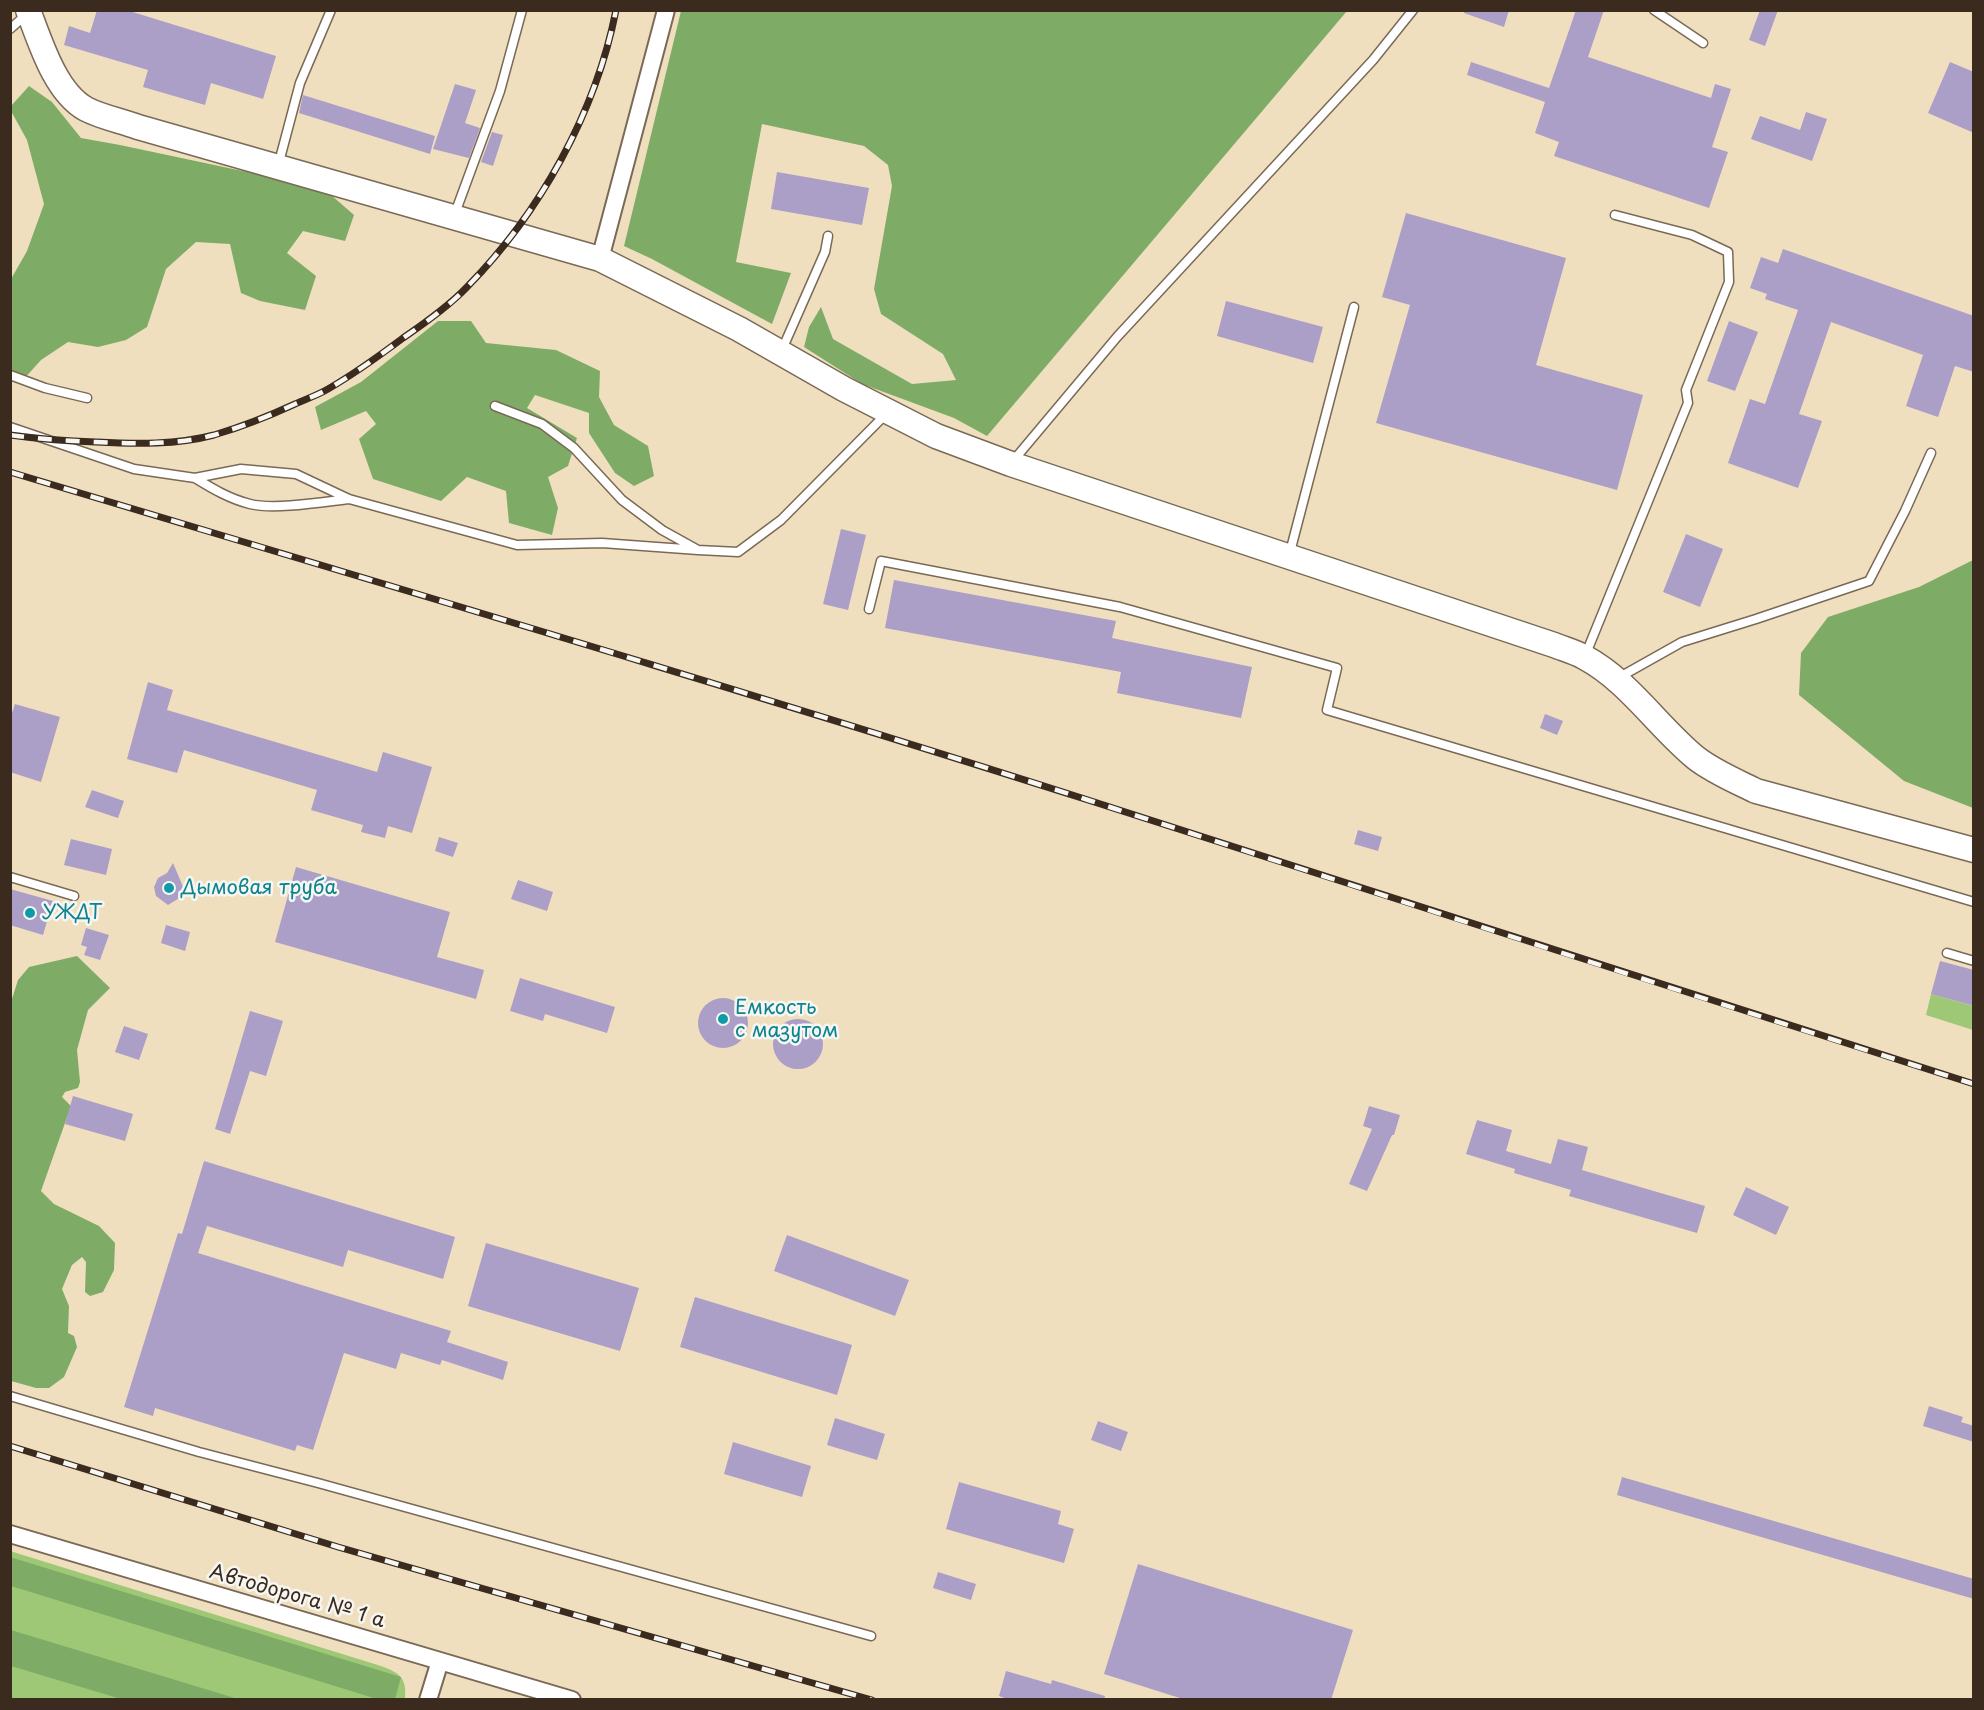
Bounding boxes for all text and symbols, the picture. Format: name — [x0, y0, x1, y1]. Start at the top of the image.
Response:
place label: Дымовая труба — [181, 876, 337, 900]
marker: Дымовая труба — [162, 881, 176, 895]
place label: УЖДТ — [42, 901, 102, 925]
marker: УЖДТ — [23, 906, 37, 920]
place label: Емкость с мазутом — [735, 996, 838, 1043]
marker: Емкость с мазутом — [716, 1012, 730, 1026]
street label: Автодорога № 1 а — [206, 1560, 388, 1634]

